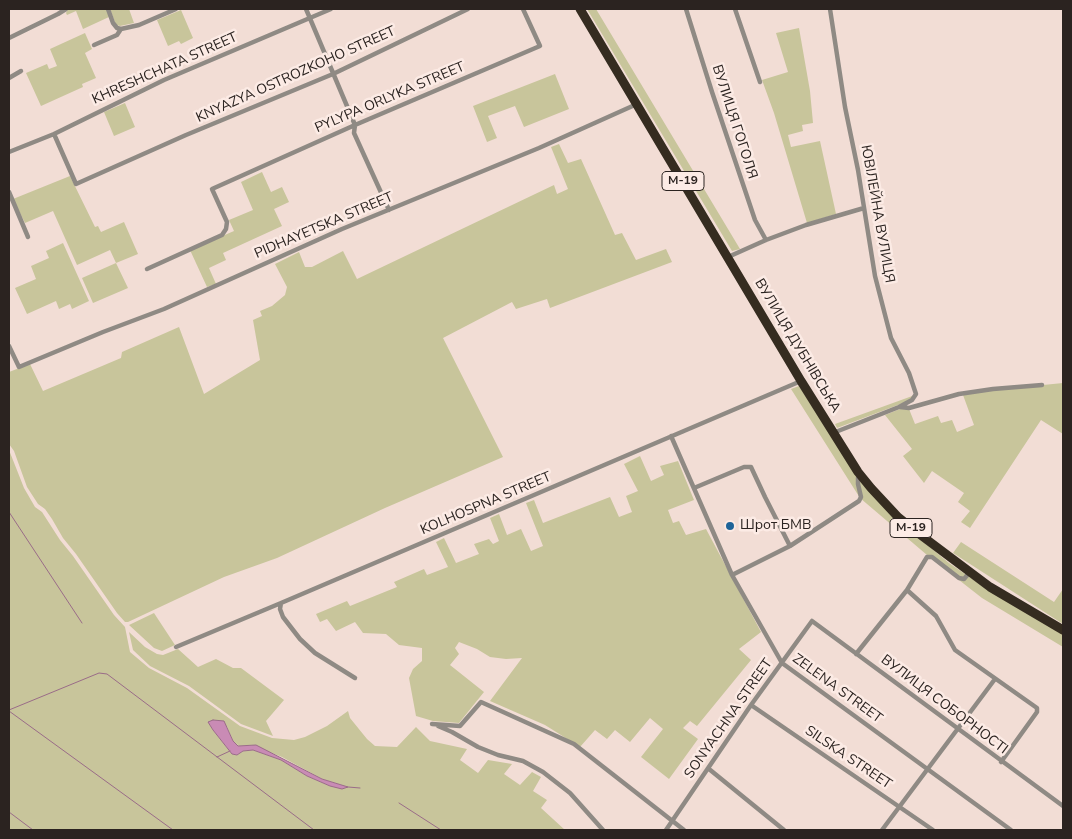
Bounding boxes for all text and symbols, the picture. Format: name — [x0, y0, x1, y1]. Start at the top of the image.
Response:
street label: KNYAZYA OSTROZKOHO STREET — [194, 23, 398, 127]
street label: KHRESHCHATA STREET — [90, 29, 240, 109]
street label: PYLYPA ORLYKA STREET — [313, 59, 467, 137]
street label: ВУЛИЦЯ ГОГОЛЯ — [708, 63, 760, 181]
street label: ЮВІЛЕЙНА ВУЛИЦЯ — [857, 144, 897, 284]
road number: М-19 — [662, 172, 704, 190]
street label: PIDHAYETSKA STREET — [252, 189, 396, 263]
street label: ВУЛИЦЯ ДУБНІВСЬКА — [750, 276, 844, 416]
street label: KOLHOSPNA STREET — [418, 469, 554, 539]
place label: Шрот БМВ — [740, 518, 811, 534]
road number: М-19 — [890, 518, 932, 538]
marker: Шрот БМВ — [724, 520, 736, 532]
street label: ZELENA STREET — [789, 651, 885, 727]
street label: ВУЛИЦЯ СОБОРНОСТІ — [877, 652, 1011, 758]
street label: SONYACHNA STREET — [681, 656, 777, 782]
street label: SILSKA STREET — [801, 723, 895, 793]

